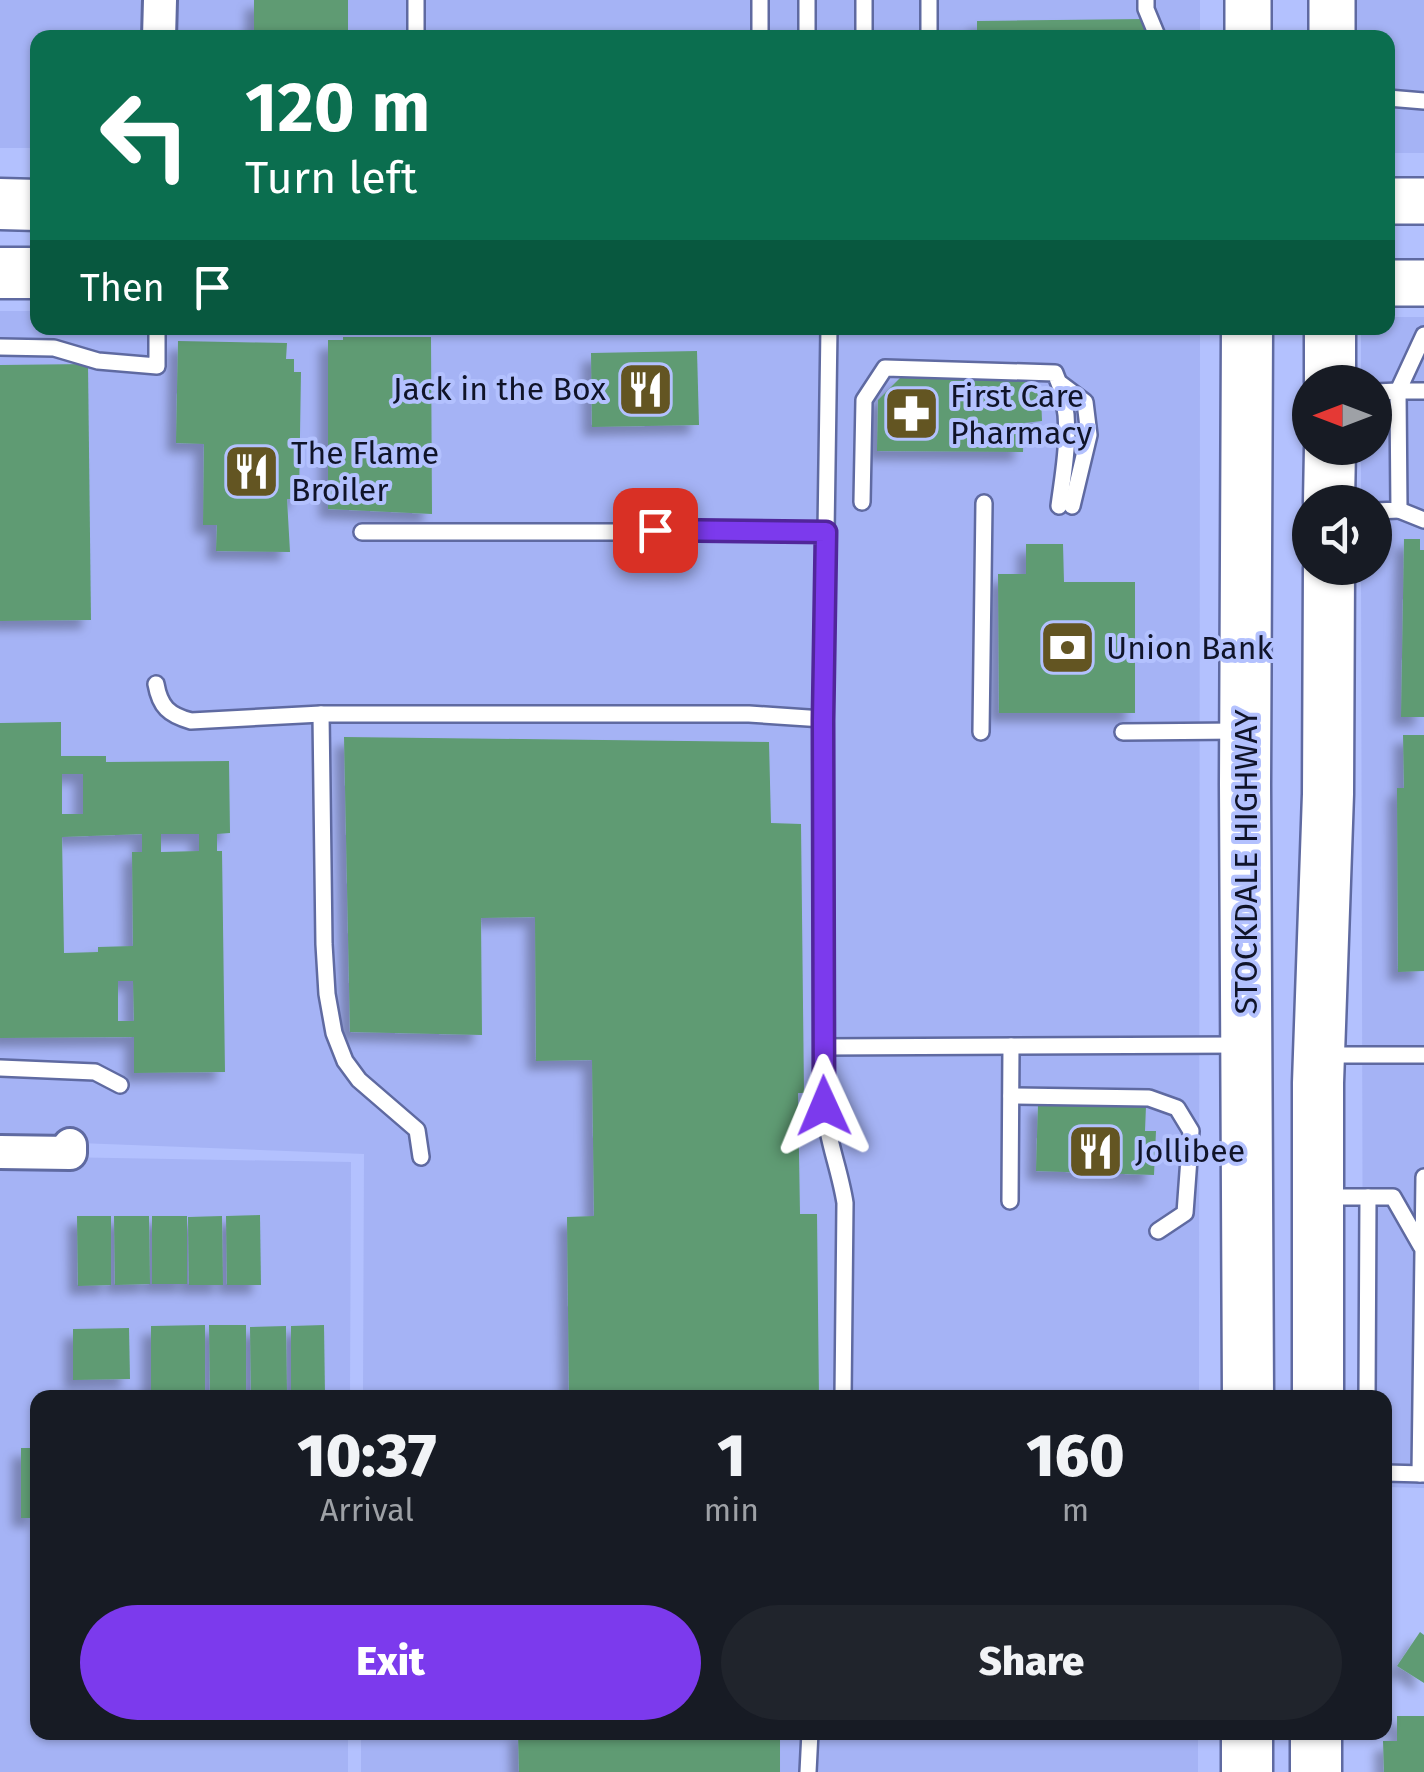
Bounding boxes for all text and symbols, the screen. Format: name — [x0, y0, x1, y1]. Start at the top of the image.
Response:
text: 120 m — [245, 66, 430, 150]
icon: left — [80, 70, 210, 200]
text: Turn left — [245, 151, 417, 205]
icon: arrive — [185, 260, 240, 315]
text: Then — [80, 265, 165, 311]
restaurant icon: Jack in the Box — [615, 359, 675, 419]
north arrow — [1292, 365, 1392, 465]
map controls — [1292, 365, 1392, 585]
place label: Jack in the Box — [393, 370, 606, 408]
place label: First Care Pharmacy — [950, 377, 1093, 452]
pharmacy icon: First Care Pharmacy — [881, 384, 941, 444]
place label: The Flame Broiler — [291, 434, 439, 509]
restaurant icon: The Flame Broiler — [222, 441, 282, 501]
button: sound — [1292, 485, 1392, 585]
pin — [613, 488, 698, 573]
icon: arrive — [628, 503, 683, 558]
bank icon: Union Bank — [1037, 618, 1097, 678]
place label: Union Bank — [1106, 629, 1273, 667]
street label: STOCKDALE HIGHWAY — [1227, 709, 1265, 1015]
position arrow — [772, 1054, 876, 1158]
restaurant icon: Jollibee — [1066, 1121, 1126, 1181]
place label: Jollibee — [1135, 1132, 1245, 1170]
text: 10:37 — [297, 1420, 437, 1492]
text: 1 — [717, 1420, 746, 1492]
text: 160 — [1026, 1420, 1125, 1492]
text: Arrival — [320, 1491, 414, 1529]
text: min — [704, 1491, 759, 1529]
text: m — [1062, 1491, 1089, 1529]
button: Exit — [80, 1605, 701, 1720]
button: Share — [721, 1605, 1342, 1720]

